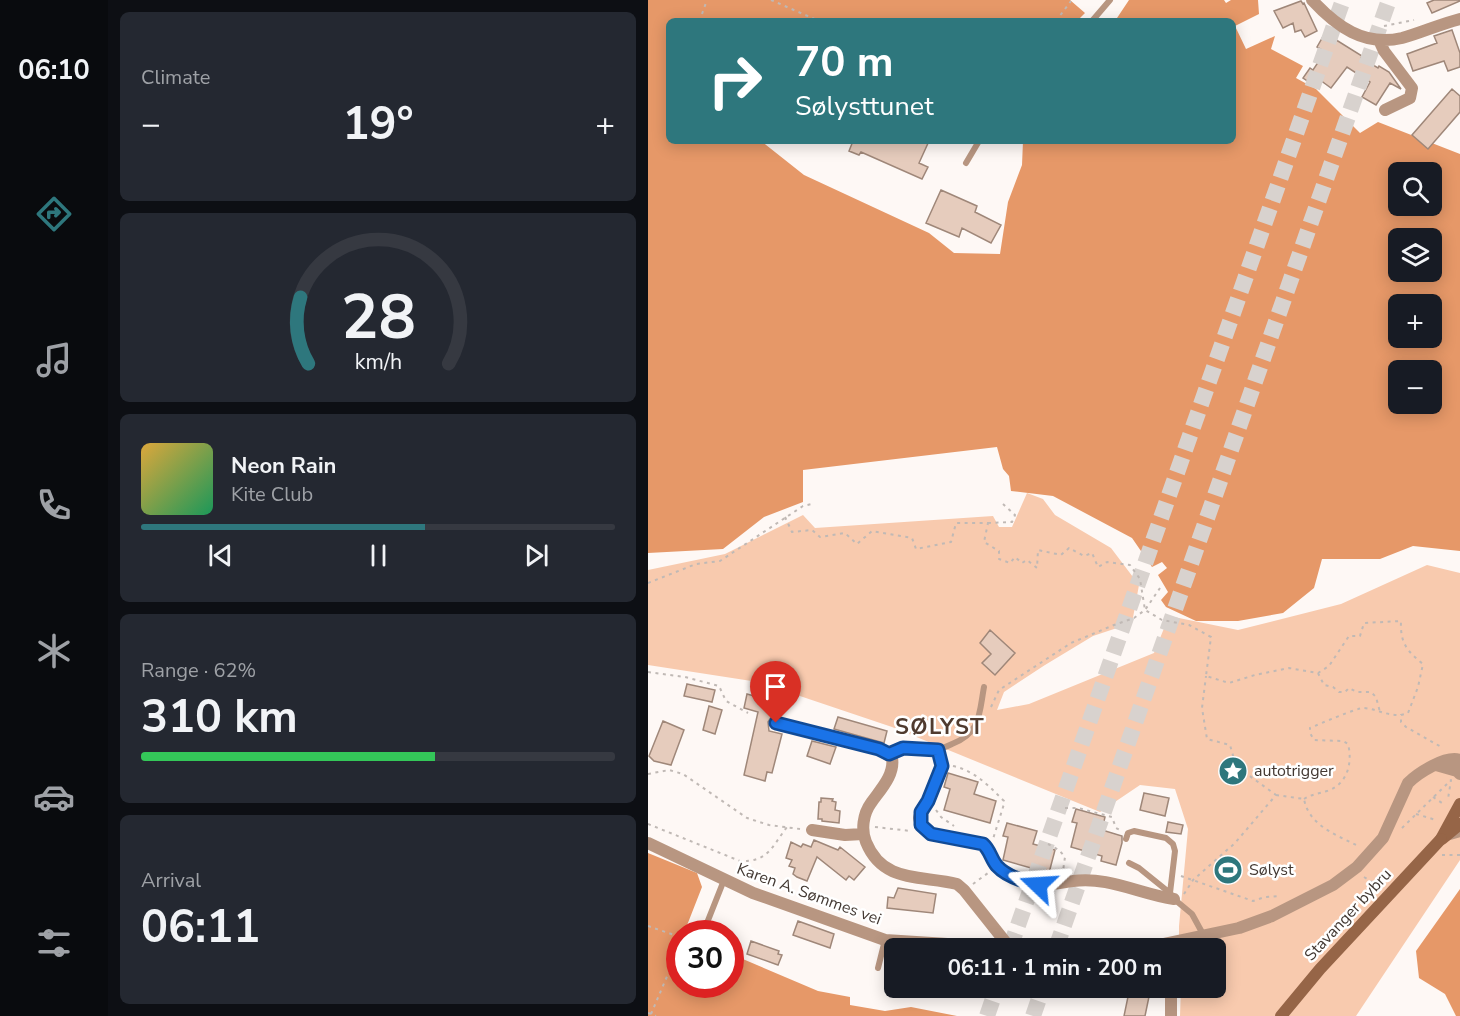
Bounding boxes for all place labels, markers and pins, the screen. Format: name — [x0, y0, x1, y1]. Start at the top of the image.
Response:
pin — [750, 661, 801, 723]
place icon: autotrigger — [1217, 755, 1249, 787]
place label: autotrigger — [1254, 760, 1334, 782]
sports icon: Sølyst — [1212, 854, 1244, 886]
place label: Sølyst — [1249, 859, 1294, 881]

